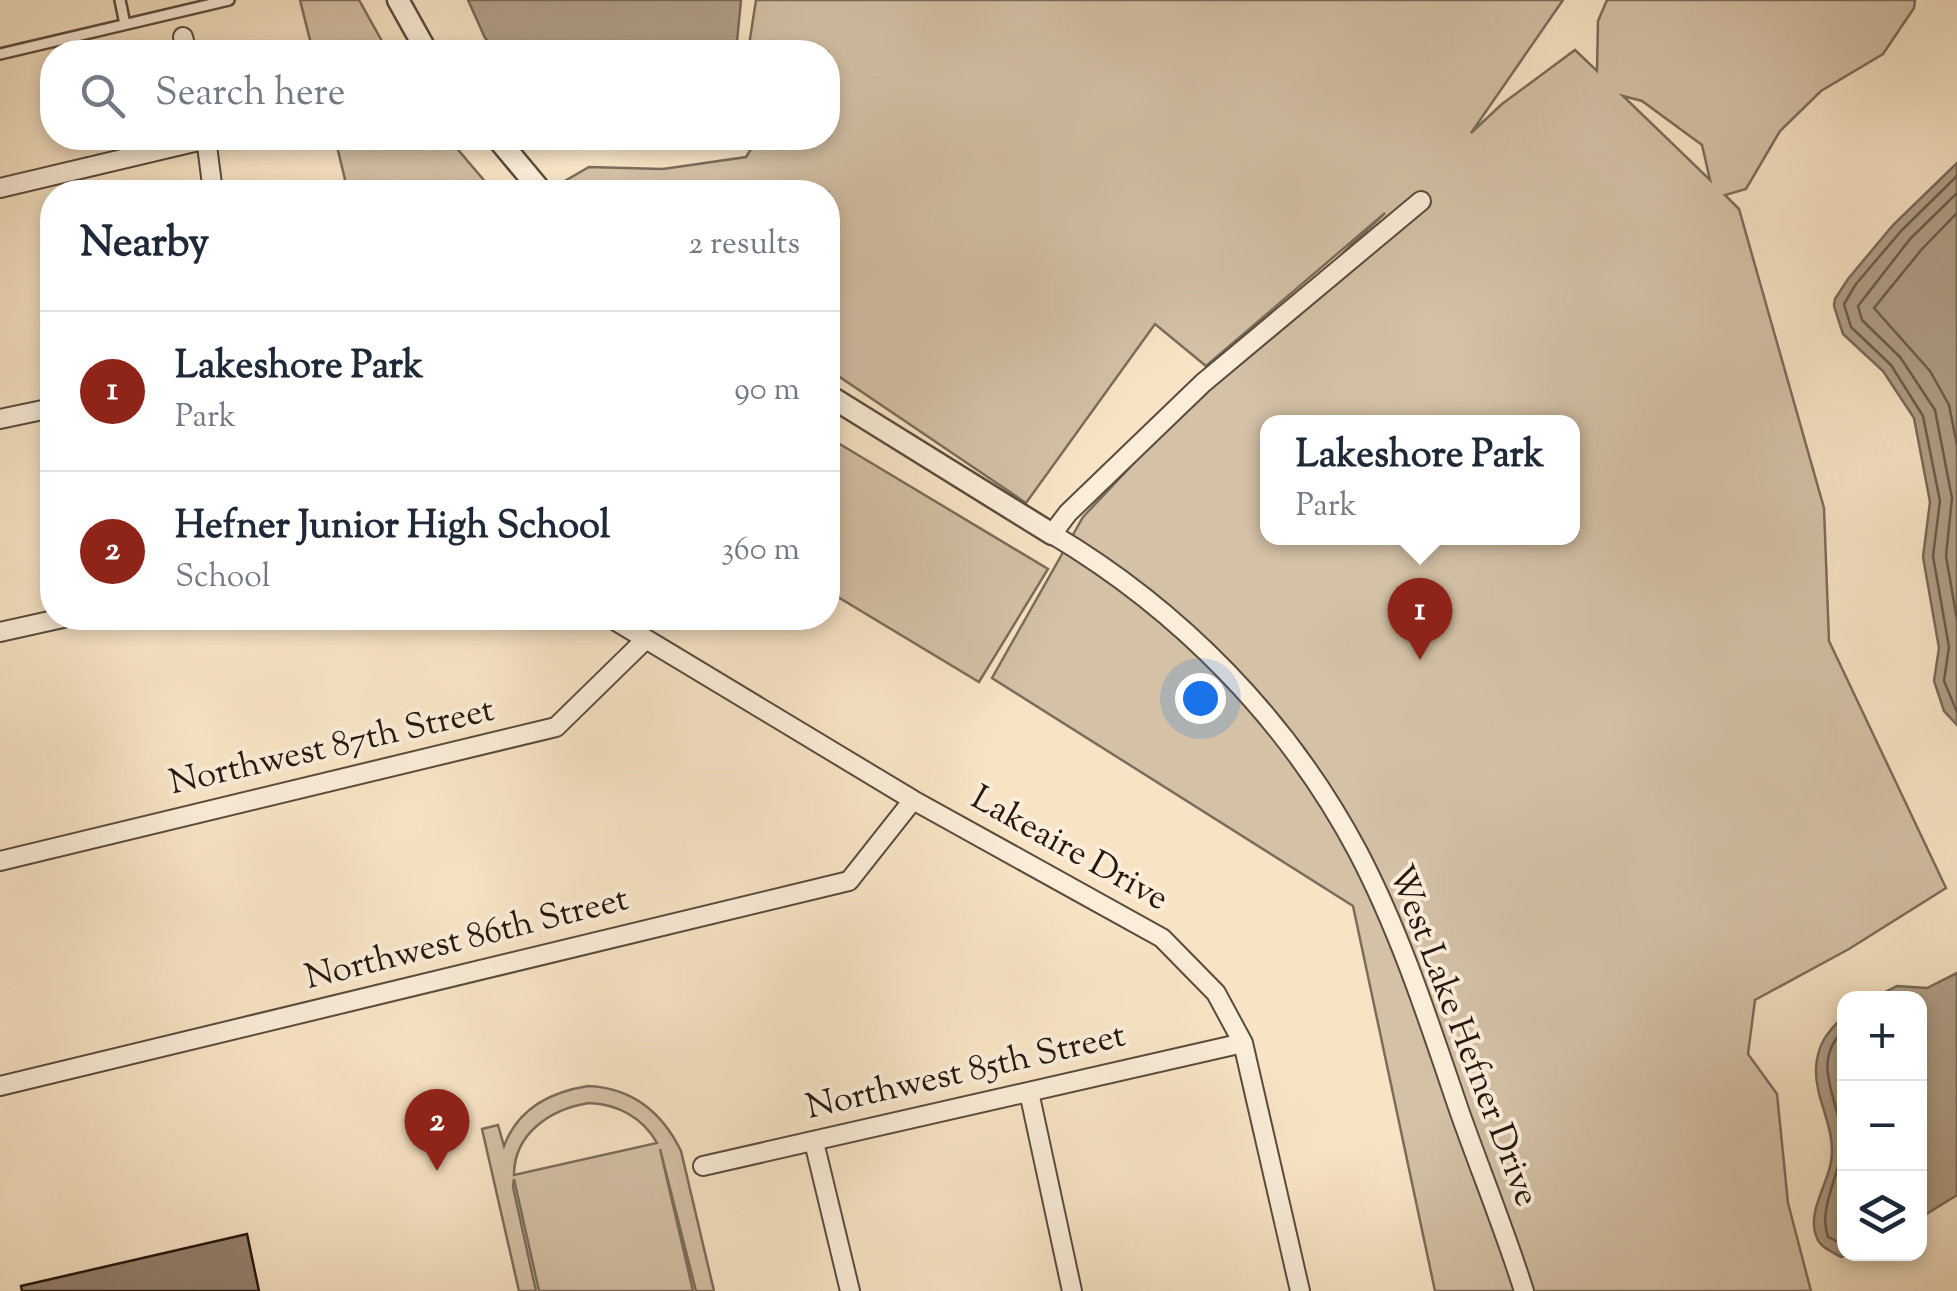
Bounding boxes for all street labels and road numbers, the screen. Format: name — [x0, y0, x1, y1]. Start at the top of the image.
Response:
street label: Northwest 87th Street — [165, 686, 499, 810]
street label: Lakeaire Drive — [961, 775, 1177, 925]
street label: West Lake Hefner Drive — [1373, 858, 1551, 1214]
street label: Northwest 86th Street — [300, 875, 634, 1005]
street label: Northwest 85th Street — [801, 1011, 1131, 1135]

